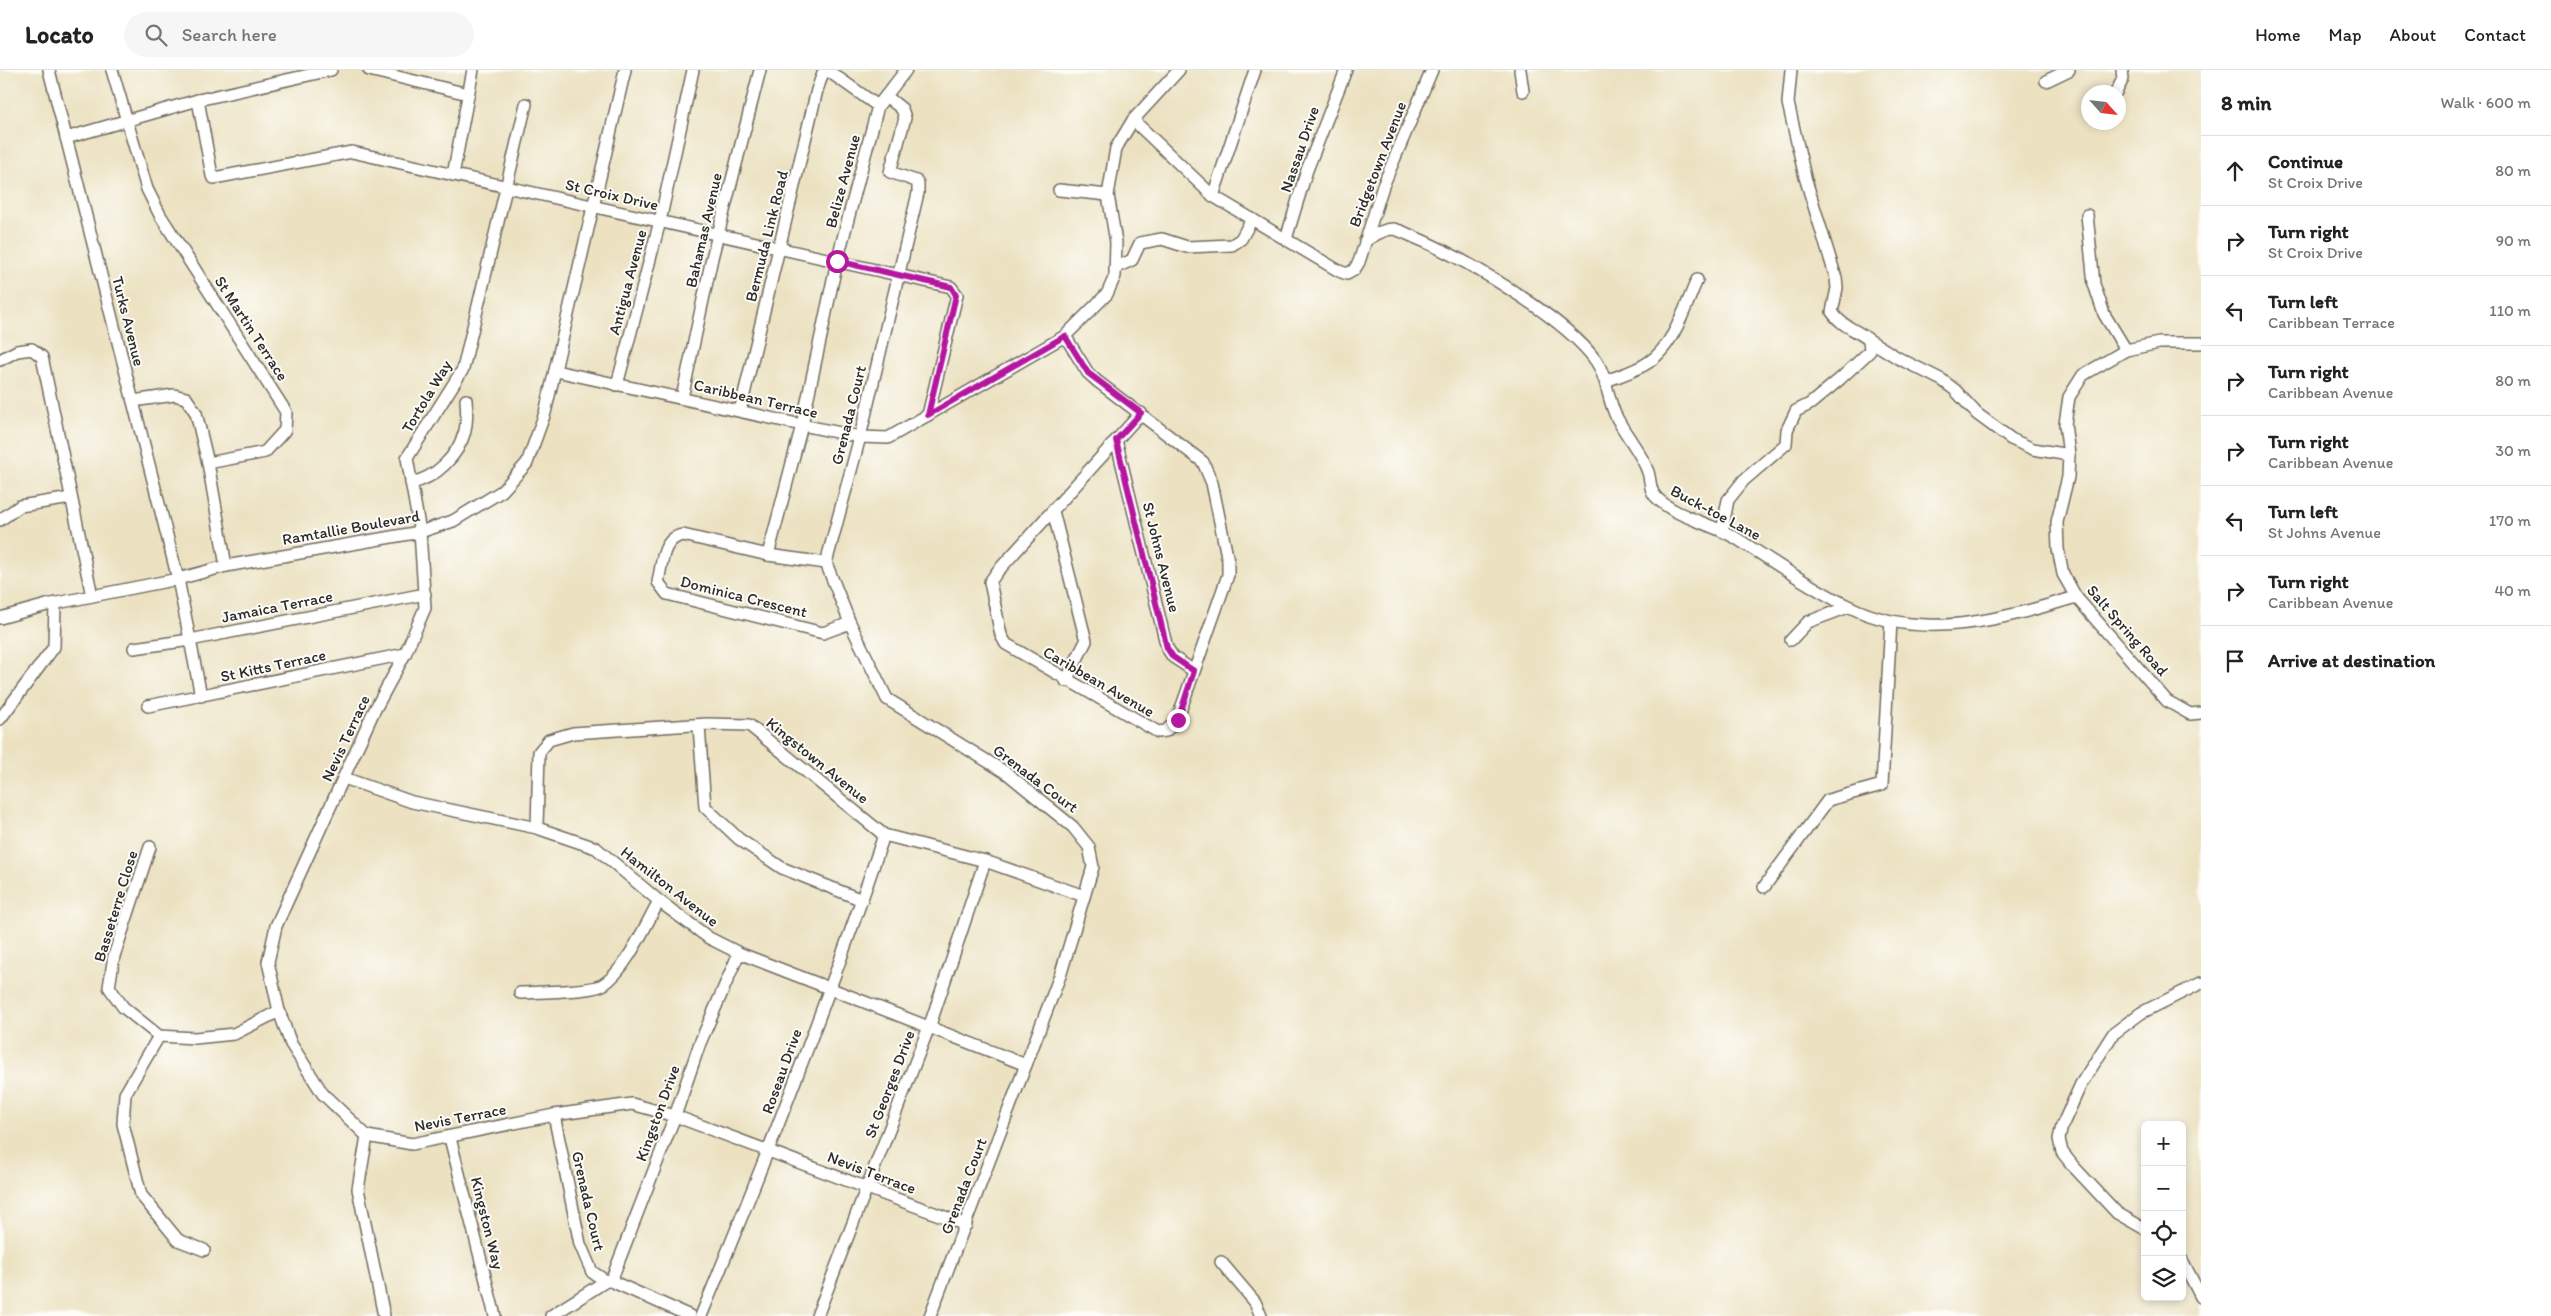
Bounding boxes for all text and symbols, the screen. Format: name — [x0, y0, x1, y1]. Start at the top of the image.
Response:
search box — [124, 12, 474, 57]
text: Locato — [25, 20, 94, 49]
icon: search — [142, 21, 170, 49]
text: Search here — [182, 23, 277, 46]
text: Home — [2255, 24, 2301, 46]
text: Map — [2329, 24, 2362, 46]
text: About — [2390, 24, 2436, 46]
text: Contact — [2464, 24, 2526, 46]
north arrow — [2081, 85, 2126, 130]
text: 8 min — [2221, 90, 2271, 115]
text: Walk · 600 m — [2441, 93, 2531, 112]
street label: Bridgetown Avenue — [1345, 98, 1410, 230]
street label: Nassau Drive — [1276, 104, 1323, 195]
street label: Belize Avenue — [821, 132, 864, 230]
text: Continue — [2268, 150, 2343, 173]
icon: ahead — [2221, 157, 2249, 185]
text: 80 m — [2495, 161, 2531, 180]
street label: Bermuda Link Road — [741, 168, 792, 304]
street label: Bahamas Avenue — [681, 171, 726, 289]
text: St Croix Drive — [2268, 173, 2363, 192]
street label: St Croix Drive — [564, 175, 660, 214]
text: Turn right — [2268, 220, 2349, 243]
street label: Antigua Avenue — [604, 227, 651, 337]
icon: right — [2221, 227, 2249, 255]
text: 90 m — [2496, 231, 2531, 250]
text: St Croix Drive — [2268, 243, 2363, 262]
route start — [826, 250, 849, 273]
street label: St Martin Terrace — [211, 272, 293, 384]
street label: Turks Avenue — [108, 274, 149, 368]
text: Turn left — [2268, 290, 2338, 313]
icon: left — [2221, 297, 2249, 325]
text: 110 m — [2489, 301, 2531, 320]
text: Caribbean Terrace — [2268, 313, 2395, 332]
street label: Tortola Way — [397, 356, 456, 436]
text: Turn right — [2268, 360, 2349, 383]
street label: Grenada Court — [827, 364, 870, 467]
icon: right — [2221, 367, 2249, 395]
text: 80 m — [2495, 371, 2531, 390]
street label: Caribbean Terrace — [692, 375, 820, 422]
text: Caribbean Avenue — [2268, 383, 2393, 402]
text: Turn right — [2268, 430, 2349, 453]
icon: right — [2221, 437, 2249, 465]
text: 30 m — [2495, 441, 2531, 460]
text: Caribbean Avenue — [2268, 453, 2393, 472]
street label: Buck-toe Lane — [1667, 481, 1764, 544]
street label: St Johns Avenue — [1139, 500, 1184, 614]
text: Turn left — [2268, 500, 2338, 523]
street label: Ramtallie Boulevard — [281, 506, 422, 549]
icon: left — [2221, 507, 2249, 535]
text: 170 m — [2489, 511, 2531, 530]
text: St Johns Avenue — [2268, 523, 2381, 542]
text: Turn right — [2268, 570, 2349, 593]
street label: Dominica Crescent — [679, 572, 809, 621]
icon: right — [2221, 577, 2249, 605]
street label: Salt Spring Road — [2083, 581, 2172, 680]
text: 40 m — [2494, 581, 2531, 600]
street label: Jamaica Terrace — [220, 586, 334, 627]
text: Caribbean Avenue — [2268, 593, 2393, 612]
street label: Caribbean Avenue — [1040, 642, 1158, 721]
street label: St Kitts Terrace — [219, 645, 328, 686]
icon: arrive — [2221, 647, 2249, 675]
text: Arrive at destination — [2268, 649, 2435, 672]
street label: Nevis Terrace — [317, 692, 374, 784]
route end — [1167, 709, 1190, 732]
street label: Kingstown Avenue — [763, 713, 873, 808]
street label: Grenada Court — [989, 740, 1082, 817]
street label: Hamilton Avenue — [617, 842, 723, 931]
street label: Basseterre Close — [89, 848, 142, 964]
street label: Roseau Drive — [757, 1026, 806, 1116]
street label: St Georges Drive — [860, 1028, 919, 1141]
street label: Kingston Drive — [631, 1062, 684, 1164]
street label: Nevis Terrace — [413, 1099, 508, 1136]
map controls — [2141, 1121, 2186, 1301]
button: + — [2141, 1121, 2186, 1166]
street label: Grenada Court — [936, 1135, 991, 1237]
street label: Nevis Terrace — [825, 1147, 919, 1198]
street label: Grenada Court — [568, 1149, 609, 1253]
button: − — [2141, 1166, 2186, 1211]
street label: Kingston Way — [467, 1175, 508, 1272]
button: locate — [2141, 1211, 2186, 1256]
button: layers — [2141, 1256, 2186, 1301]

